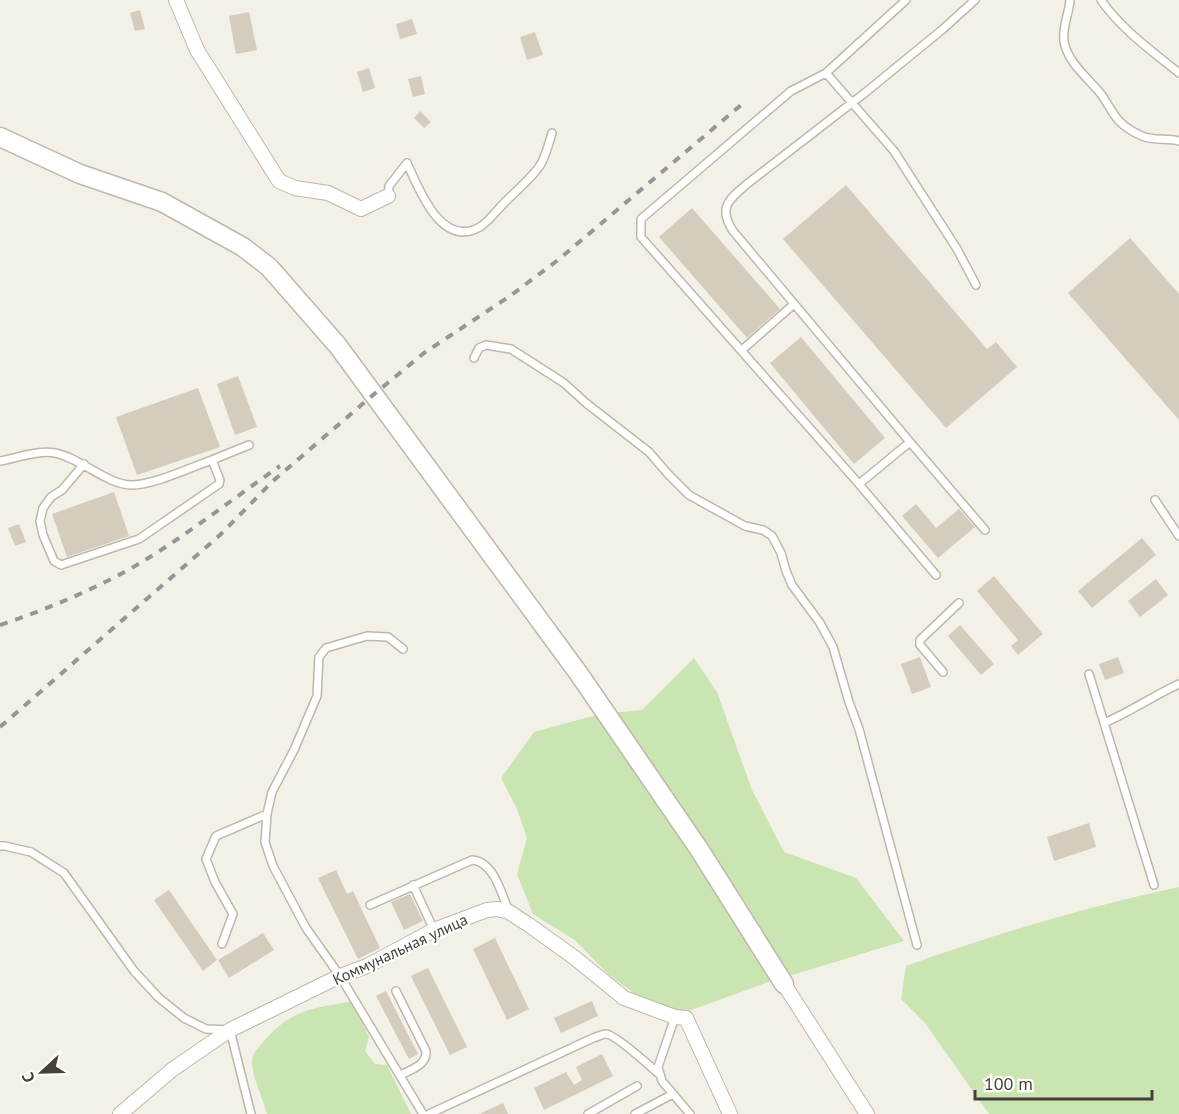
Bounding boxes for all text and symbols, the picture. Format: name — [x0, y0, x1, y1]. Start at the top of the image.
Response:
street label: Коммунальная улица — [329, 909, 471, 989]
north arrow — [12, 1042, 72, 1102]
scale bar — [975, 1063, 1152, 1101]
text: С — [17, 1070, 39, 1086]
text: 100 m — [984, 1072, 1033, 1095]

